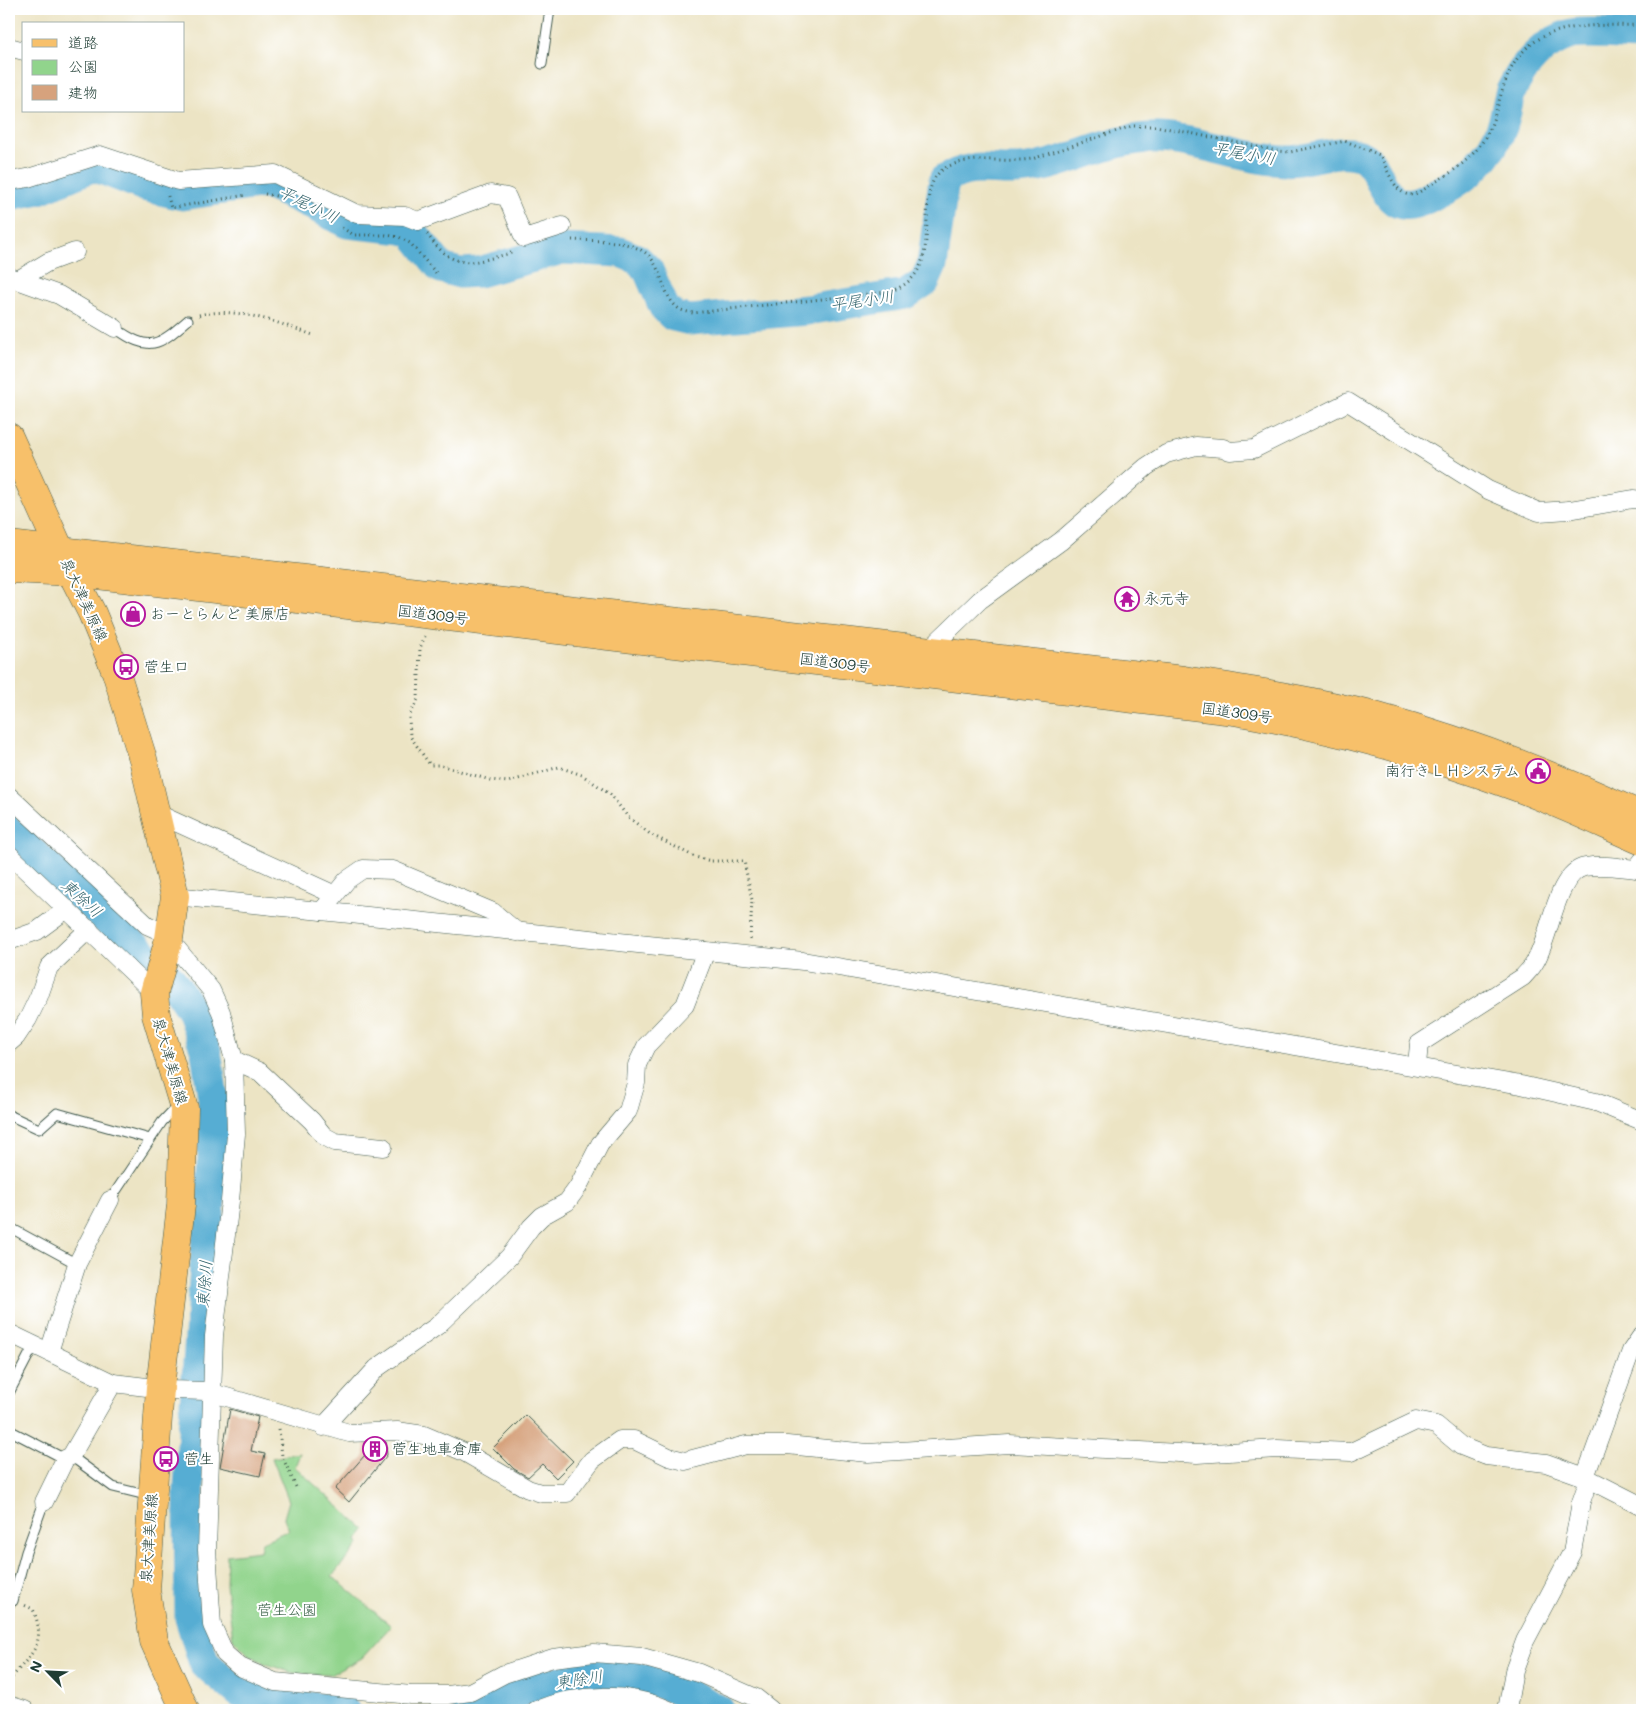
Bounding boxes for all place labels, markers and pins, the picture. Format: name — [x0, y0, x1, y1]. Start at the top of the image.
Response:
temple icon: 永元寺 — [1114, 586, 1140, 612]
place label: 永元寺 — [1144, 588, 1189, 608]
shop icon: おーとらんど 美原店 — [120, 601, 146, 627]
place label: おーとらんど 美原店 — [150, 603, 290, 623]
bus stop icon: 菅生口 — [113, 654, 139, 680]
place label: 菅生口 — [144, 656, 189, 676]
public building icon: 南行きＬＨシステム — [1525, 758, 1551, 784]
place label: 南行きＬＨシステム — [1385, 760, 1520, 780]
building icon: 菅生地車倉庫 — [362, 1436, 388, 1462]
place label: 菅生地車倉庫 — [392, 1438, 482, 1458]
bus stop icon: 菅生 — [153, 1446, 179, 1472]
place label: 菅生 — [184, 1448, 214, 1468]

